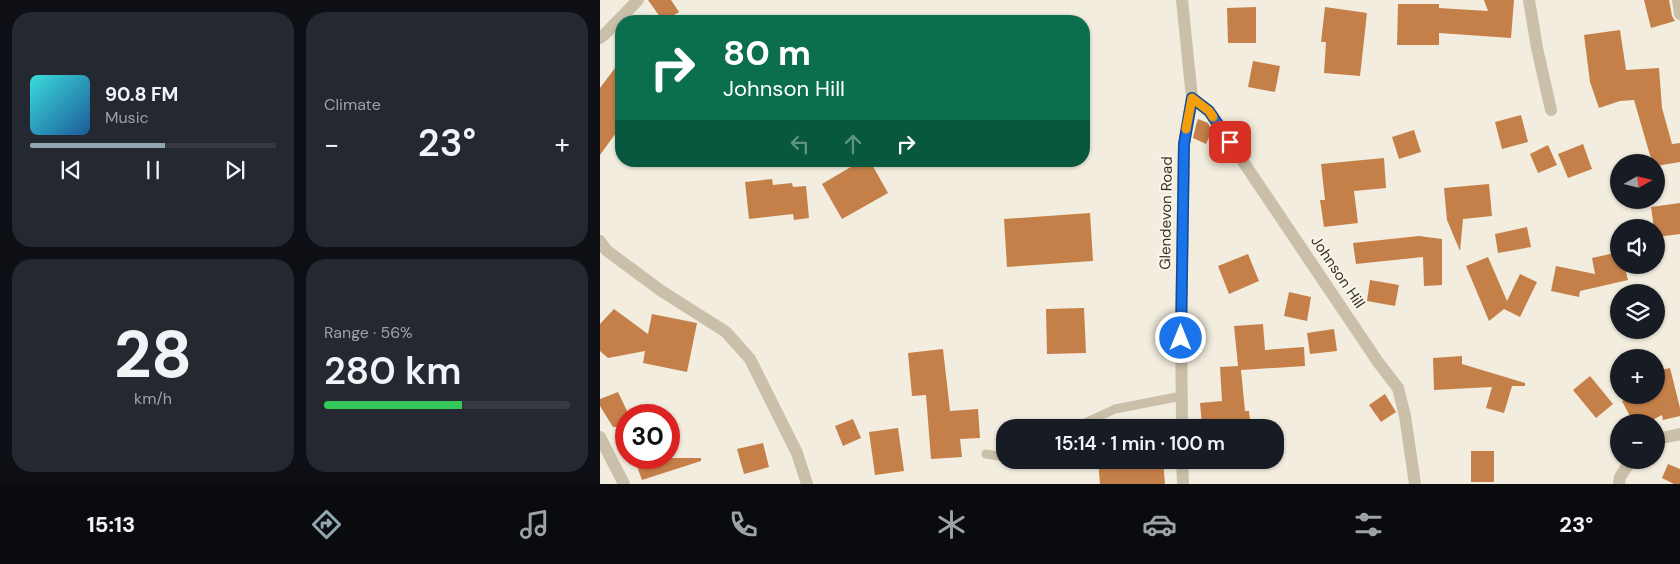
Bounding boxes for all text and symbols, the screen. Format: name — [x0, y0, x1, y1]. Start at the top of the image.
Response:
text: 80 m — [723, 30, 811, 76]
icon: right — [640, 35, 705, 100]
text: Johnson Hill — [723, 74, 845, 103]
text: 90.8 FM — [105, 82, 178, 107]
text: Climate — [324, 94, 381, 115]
text: Music — [105, 107, 149, 128]
text: 23° — [418, 118, 476, 168]
pin — [1209, 121, 1251, 163]
text: − — [324, 126, 339, 163]
text: + — [555, 126, 570, 163]
icon: arrive — [1216, 128, 1244, 156]
icon: left — [786, 130, 814, 158]
icon: ahead — [839, 130, 867, 158]
icon: right — [892, 130, 920, 158]
north arrow — [1610, 154, 1665, 209]
map controls — [1610, 154, 1665, 469]
icon: previous — [57, 156, 85, 184]
icon: pause — [139, 156, 167, 184]
icon: next — [221, 156, 249, 184]
street label: Glendevon Road — [1155, 156, 1177, 270]
button: sound — [1610, 219, 1665, 274]
street label: Johnson Hill — [1306, 232, 1370, 312]
button: layers — [1610, 284, 1665, 339]
position arrow — [1154, 311, 1206, 363]
text: 28 — [114, 313, 192, 397]
text: Range · 56% — [324, 322, 413, 343]
text: 280 km — [324, 346, 461, 396]
button: + — [1610, 349, 1665, 404]
text: km/h — [134, 388, 172, 409]
speed limit sign: 30 — [615, 404, 680, 469]
button: − — [1610, 414, 1665, 469]
text: 15:14 · 1 min · 100 m — [1055, 431, 1225, 456]
icon: directions — [309, 507, 344, 542]
icon: music — [517, 507, 552, 542]
icon: phone — [726, 507, 761, 542]
icon: climate — [934, 507, 969, 542]
icon: car — [1142, 507, 1177, 542]
icon: filters — [1351, 507, 1386, 542]
text: 15:13 — [87, 510, 135, 539]
text: 23° — [1559, 510, 1593, 539]

